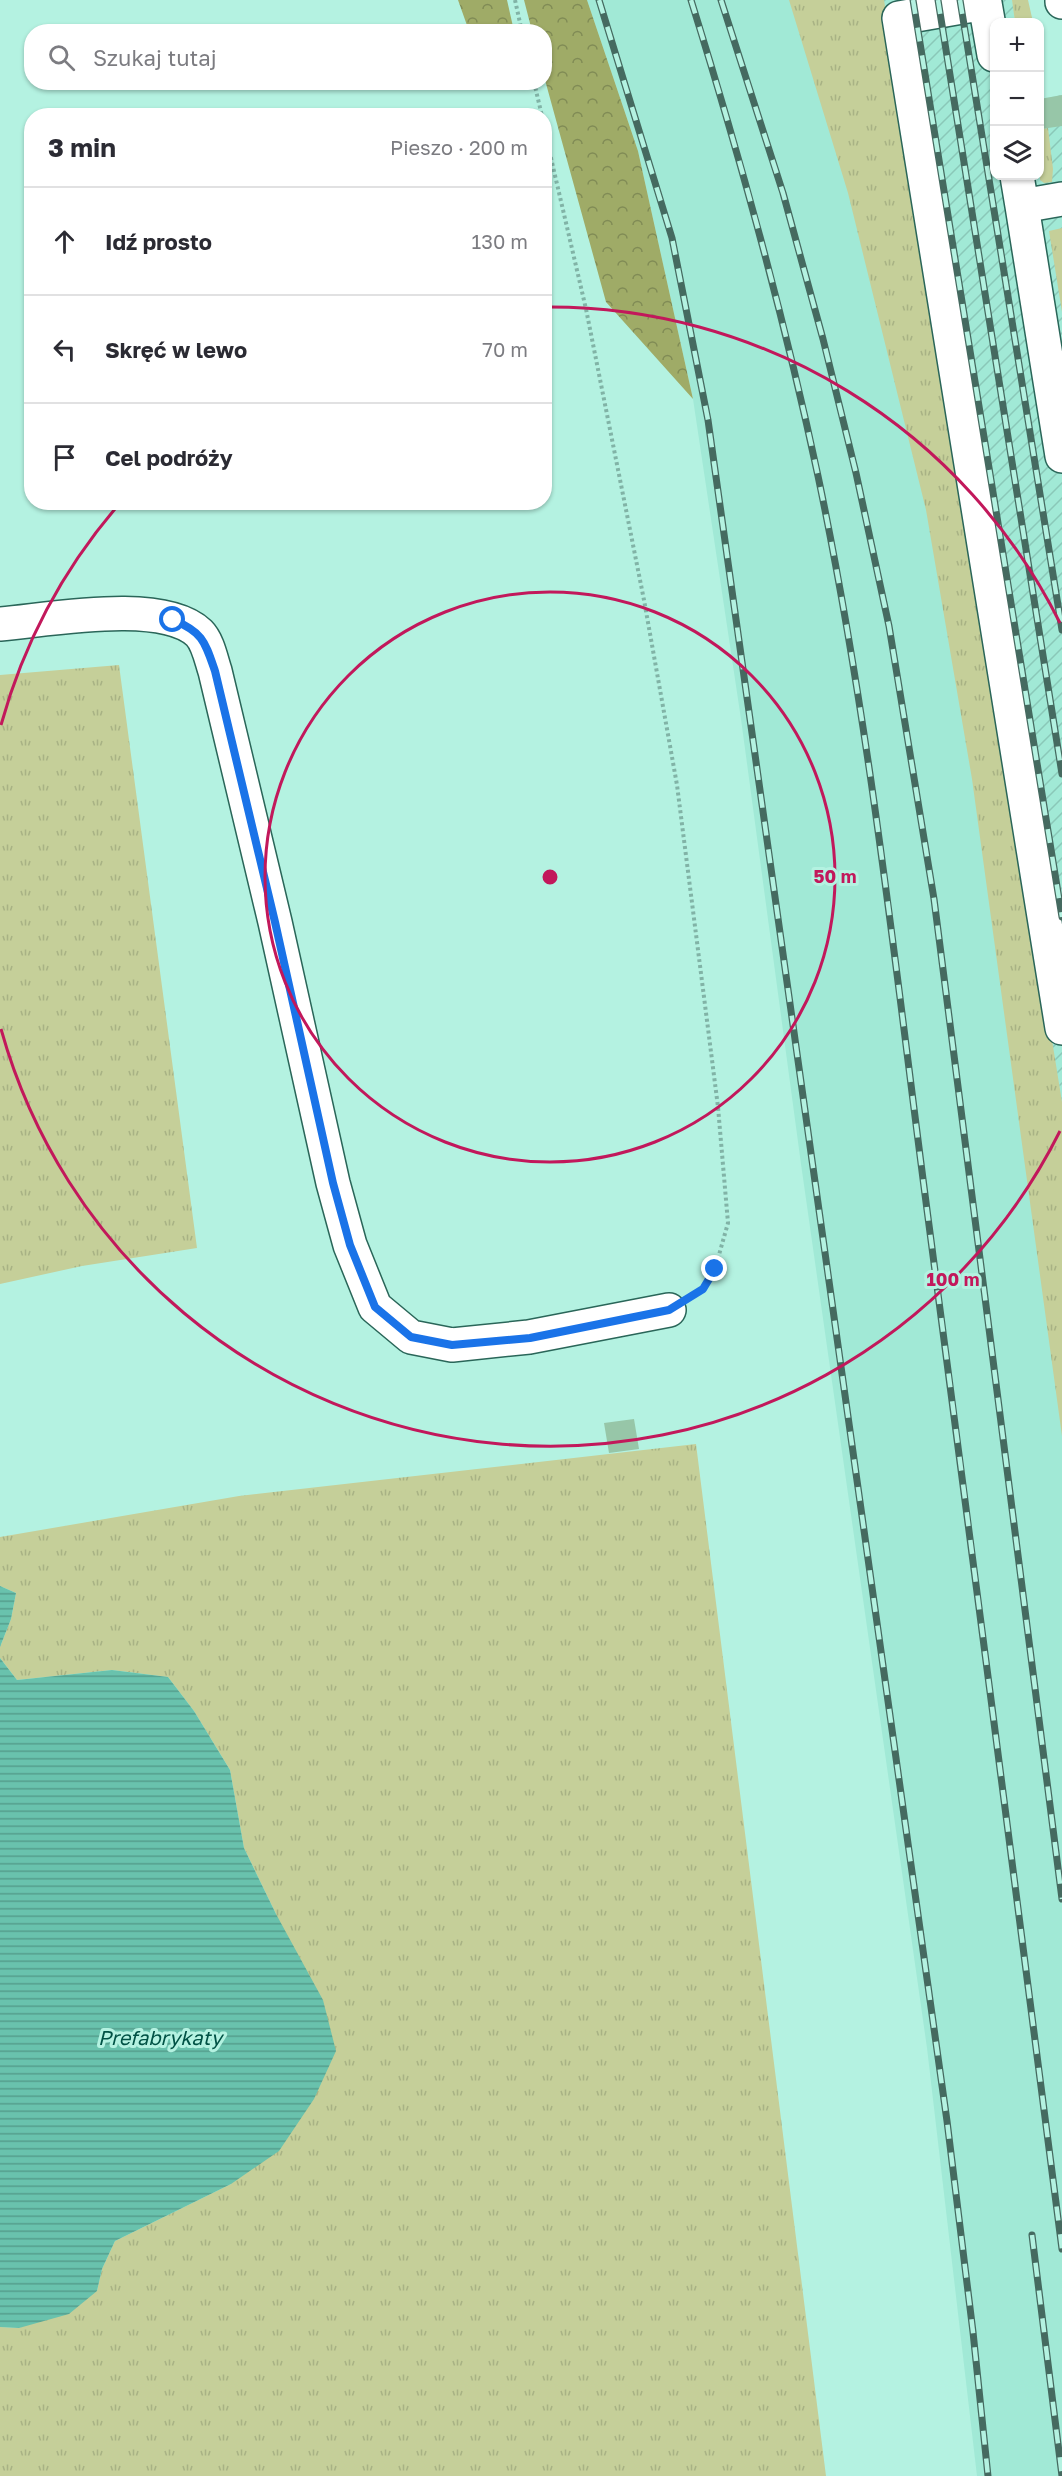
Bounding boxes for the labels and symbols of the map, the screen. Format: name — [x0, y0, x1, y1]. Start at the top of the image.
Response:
route start — [159, 606, 185, 632]
text: 50 m — [814, 865, 856, 887]
centre of rings — [540, 867, 560, 887]
route end — [701, 1255, 727, 1281]
text: 100 m — [927, 1268, 979, 1290]
water label: Prefabrykaty — [98, 2025, 225, 2050]

